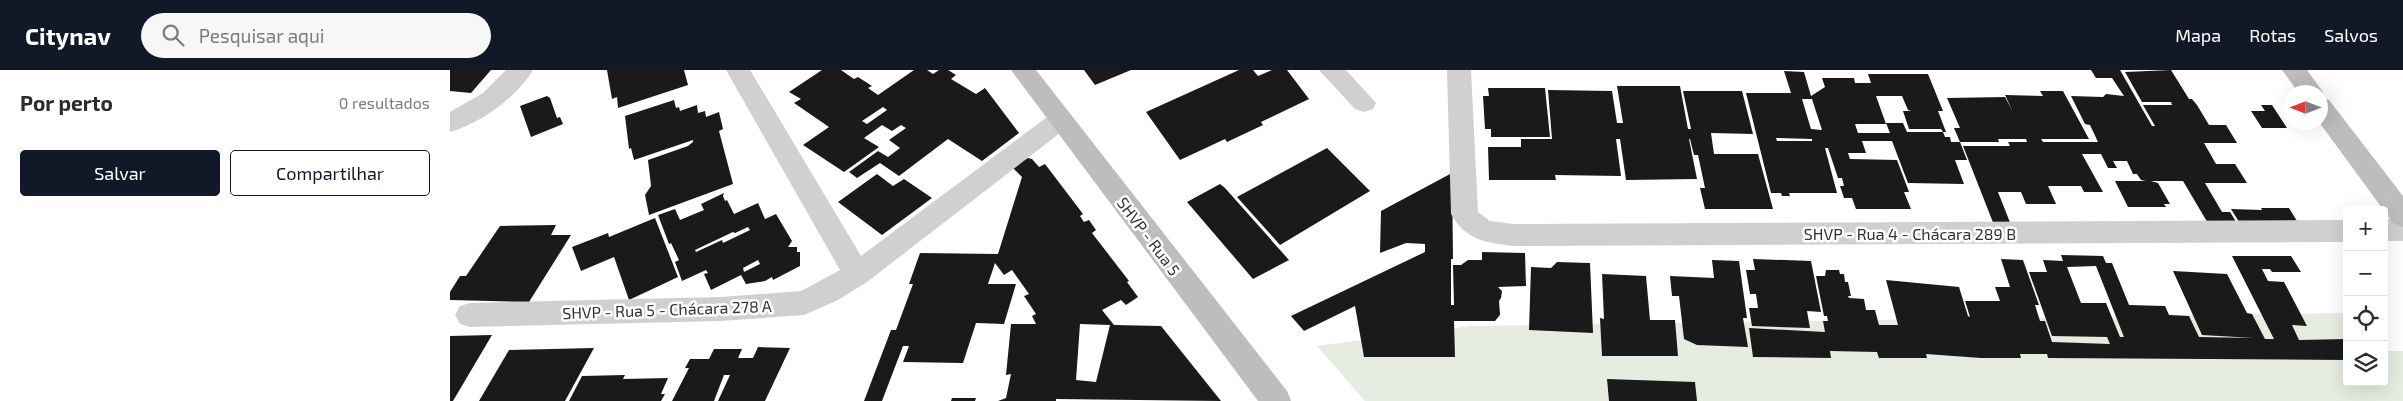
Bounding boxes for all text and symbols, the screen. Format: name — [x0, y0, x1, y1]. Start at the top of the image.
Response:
search box — [141, 13, 491, 58]
text: Citynav — [25, 21, 111, 50]
icon: search — [159, 21, 187, 49]
text: Pesquisar aqui — [199, 24, 324, 47]
text: Mapa — [2175, 24, 2221, 46]
text: Rotas — [2249, 24, 2296, 46]
text: Salvos — [2324, 24, 2378, 46]
north arrow — [2283, 85, 2328, 130]
text: Por perto — [20, 90, 113, 115]
text: 0 resultados — [339, 93, 430, 112]
button: Salvar — [20, 150, 220, 196]
button: Compartilhar — [230, 150, 430, 196]
street label: SHVP - Rua 5 — [1113, 193, 1185, 279]
map controls — [2343, 206, 2388, 386]
button: + — [2343, 206, 2388, 251]
street label: SHVP - Rua 4 - Chácara 289 B — [1804, 224, 2016, 243]
button: − — [2343, 251, 2388, 296]
street label: SHVP - Rua 5 - Chácara 278 A — [562, 296, 772, 322]
button: locate — [2343, 296, 2388, 341]
button: layers — [2343, 341, 2388, 386]

